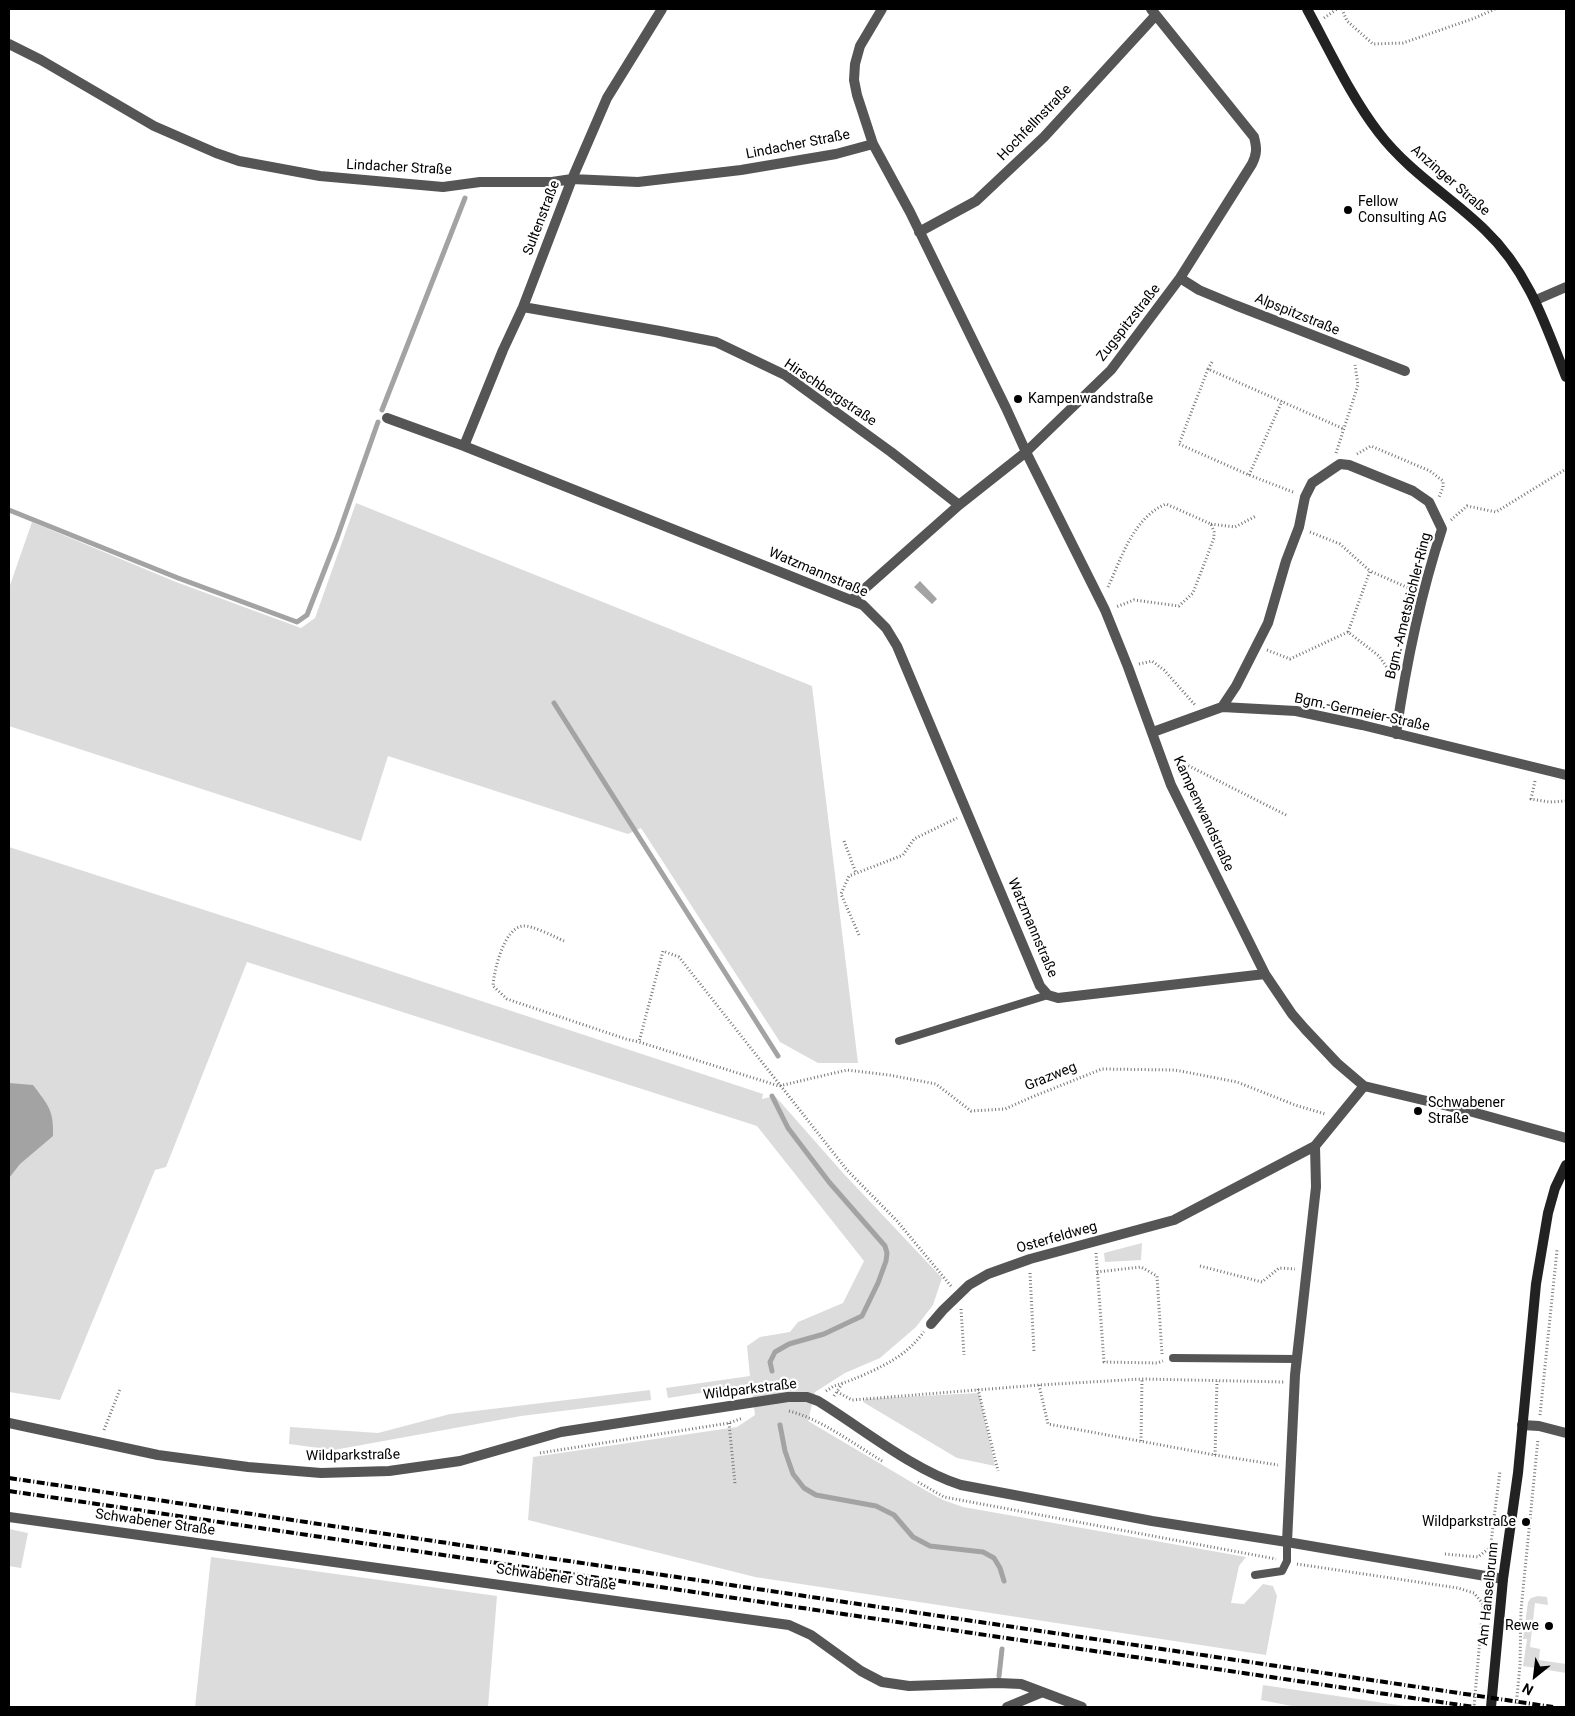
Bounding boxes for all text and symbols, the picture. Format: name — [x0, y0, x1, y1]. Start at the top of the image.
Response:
street label: Hochfellnstraße — [994, 81, 1076, 165]
street label: Lindacher Straße — [745, 127, 851, 163]
street label: Anzinger Straße — [1407, 142, 1493, 220]
street label: Lindacher Straße — [346, 157, 452, 179]
street label: Sultenstraße — [520, 178, 564, 258]
place label: Fellow Consulting AG — [1358, 194, 1447, 226]
marker: Fellow Consulting AG — [1342, 204, 1354, 216]
street label: Zugspitzstraße — [1094, 281, 1164, 365]
street label: Alpspitzstraße — [1252, 290, 1342, 340]
street label: Hirschbergstraße — [781, 356, 879, 430]
place label: Kampenwandstraße — [1028, 391, 1153, 407]
marker: Kampenwandstraße — [1012, 393, 1024, 405]
street label: Bgm.-Ametsbichler-Ring — [1383, 531, 1435, 681]
street label: Watzmannstraße — [766, 544, 870, 602]
street label: Bgm.-Germeier-Straße — [1293, 690, 1431, 736]
street label: Kampenwandstraße — [1169, 754, 1237, 874]
street label: Watzmannstraße — [1003, 876, 1061, 980]
street label: Grazweg — [1023, 1059, 1079, 1095]
place label: Schwabener Straße — [1428, 1095, 1505, 1128]
marker: Schwabener Straße — [1412, 1105, 1424, 1117]
street label: Osterfeldweg — [1015, 1218, 1099, 1258]
street label: Wildparkstraße — [702, 1376, 798, 1404]
street label: Wildparkstraße — [306, 1447, 400, 1465]
street label: Schwabener Straße — [94, 1506, 216, 1540]
place label: Wildparkstraße — [1422, 1514, 1516, 1530]
marker: Wildparkstraße — [1520, 1516, 1532, 1528]
street label: Am Hanselbrunn — [1475, 1541, 1503, 1647]
street label: Schwabener Straße — [495, 1561, 617, 1595]
place label: Rewe — [1505, 1618, 1539, 1634]
marker: Rewe — [1543, 1620, 1555, 1632]
north arrow — [1510, 1651, 1560, 1701]
text: N — [1520, 1680, 1536, 1699]

